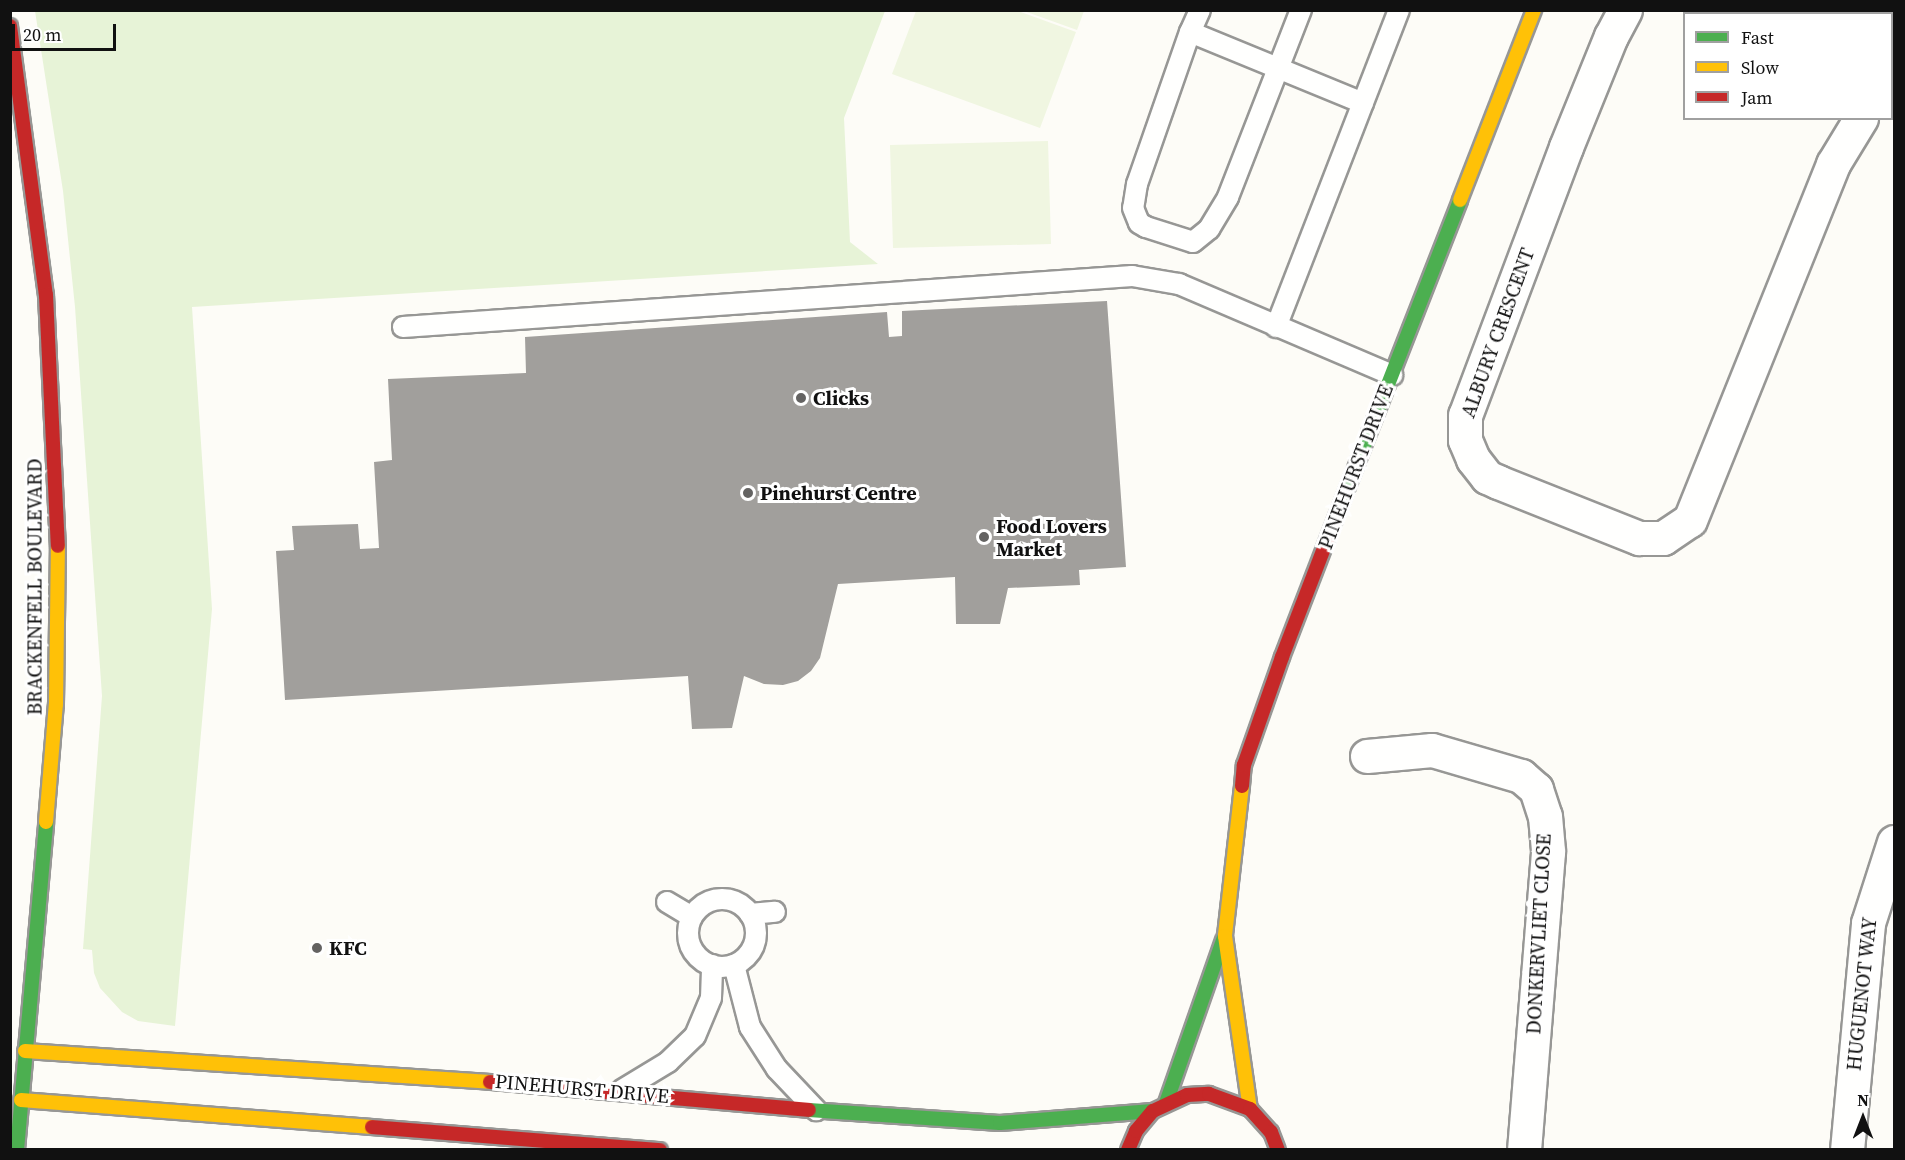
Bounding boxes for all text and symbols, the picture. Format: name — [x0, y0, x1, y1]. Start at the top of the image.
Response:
scale bar — [15, 12, 118, 50]
legend — [1683, 12, 1893, 120]
text: 20 m — [23, 22, 61, 47]
text: Fast — [1741, 25, 1774, 50]
text: Slow — [1741, 55, 1779, 80]
text: Jam — [1741, 85, 1773, 110]
street label: ALBURY CRESCENT — [1456, 245, 1540, 421]
street label: PINEHURST DRIVE — [1313, 381, 1399, 553]
place label: Clicks — [813, 386, 869, 410]
marker: Clicks — [794, 391, 808, 405]
street label: BRACKENFELL BOULEVARD — [23, 459, 47, 715]
place label: Pinehurst Centre — [760, 481, 917, 505]
marker: Pinehurst Centre — [741, 486, 755, 500]
place label: Food Lovers Market — [996, 514, 1107, 561]
marker: Food Lovers Market — [977, 530, 991, 544]
street label: DONKERVLIET CLOSE — [1522, 833, 1556, 1035]
street label: HUGUENOT WAY — [1842, 915, 1882, 1073]
place label: KFC — [329, 936, 367, 960]
marker: KFC — [310, 941, 324, 955]
street label: PINEHURST DRIVE — [494, 1069, 670, 1109]
north arrow — [1833, 1088, 1893, 1148]
text: N — [1857, 1089, 1869, 1111]

